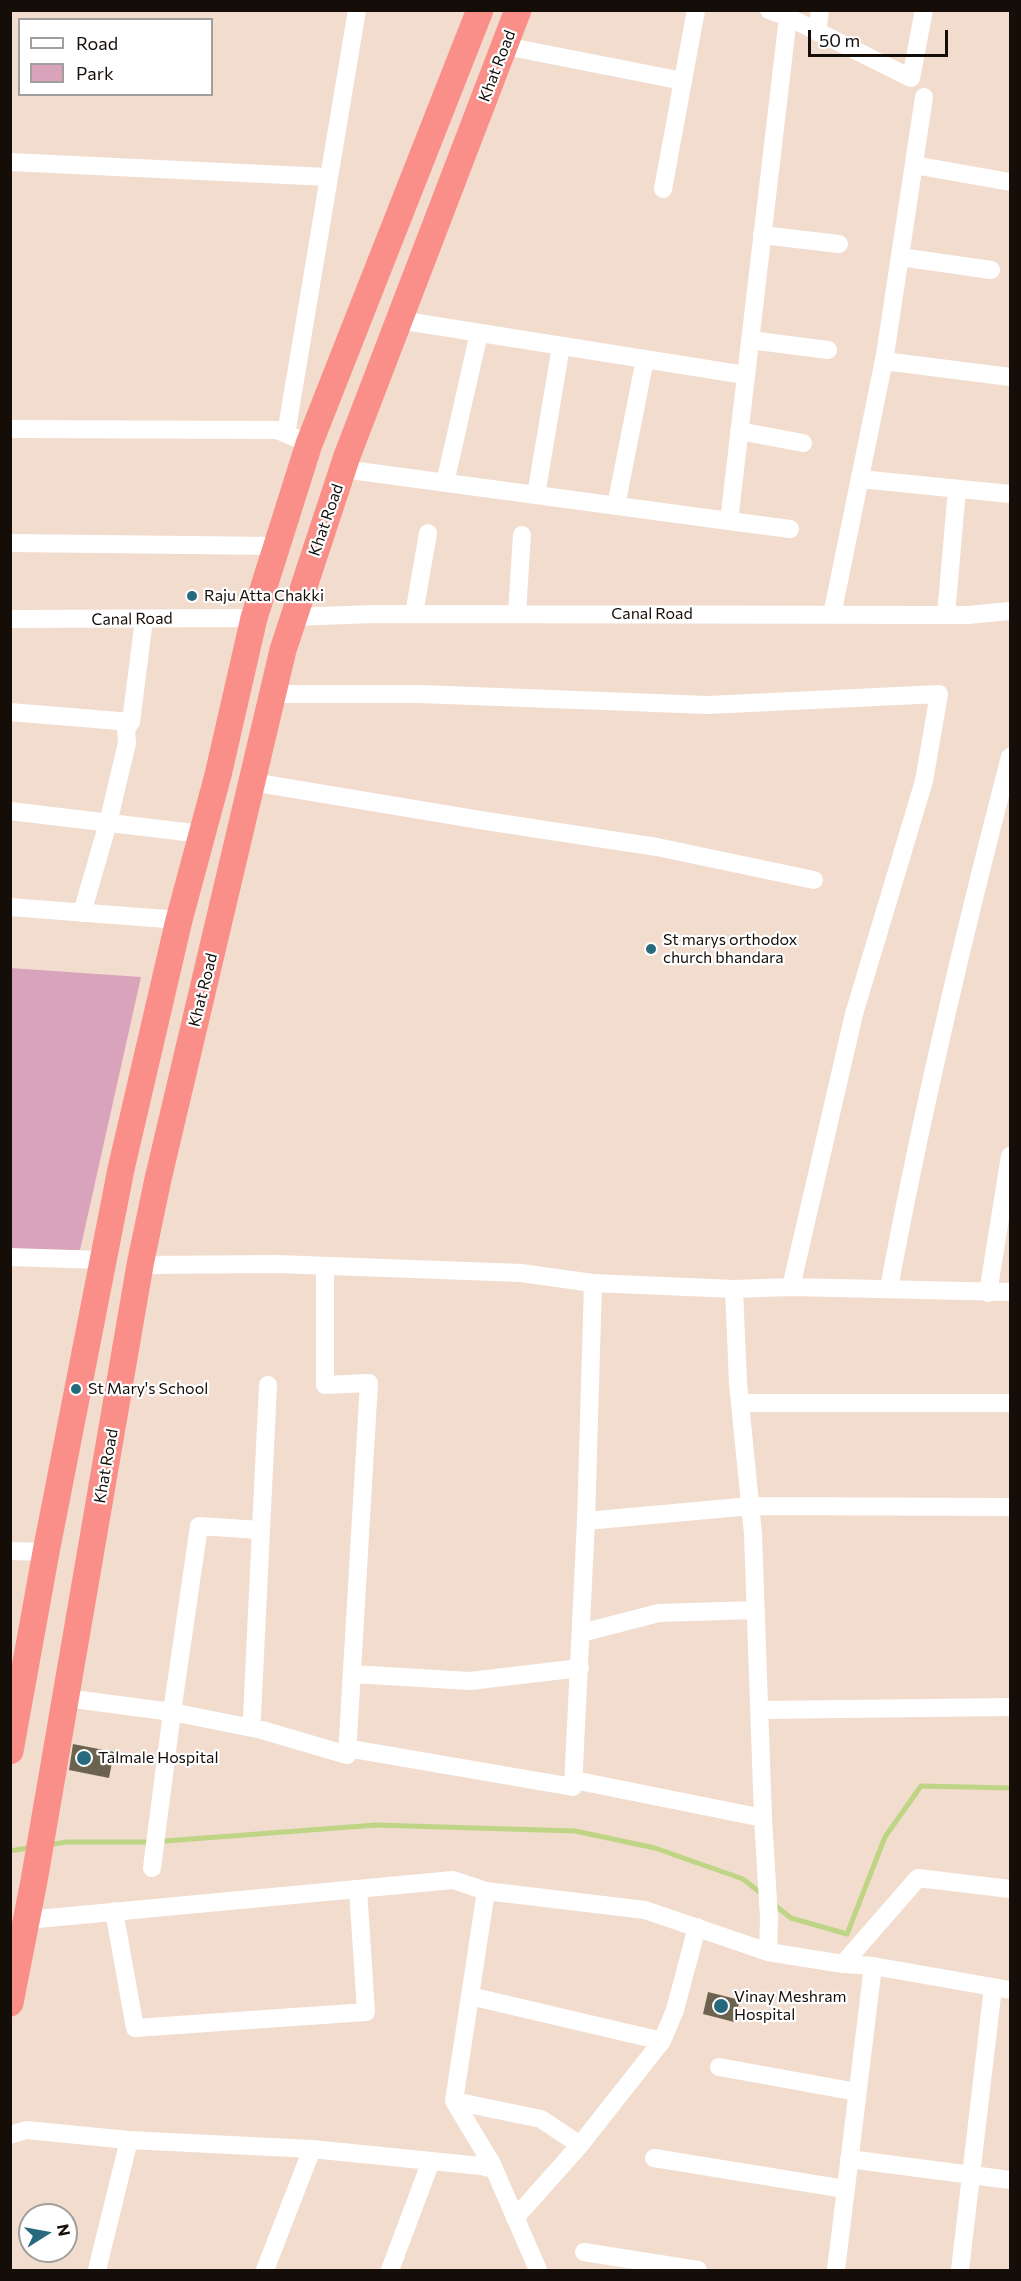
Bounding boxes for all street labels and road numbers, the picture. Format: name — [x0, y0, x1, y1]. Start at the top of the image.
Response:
street label: Khat Road — [475, 27, 519, 105]
street label: Khat Road — [305, 481, 347, 559]
street label: Canal Road — [611, 604, 693, 624]
street label: Canal Road — [91, 609, 173, 629]
street label: Khat Road — [185, 951, 221, 1029]
street label: Khat Road — [90, 1427, 122, 1505]

